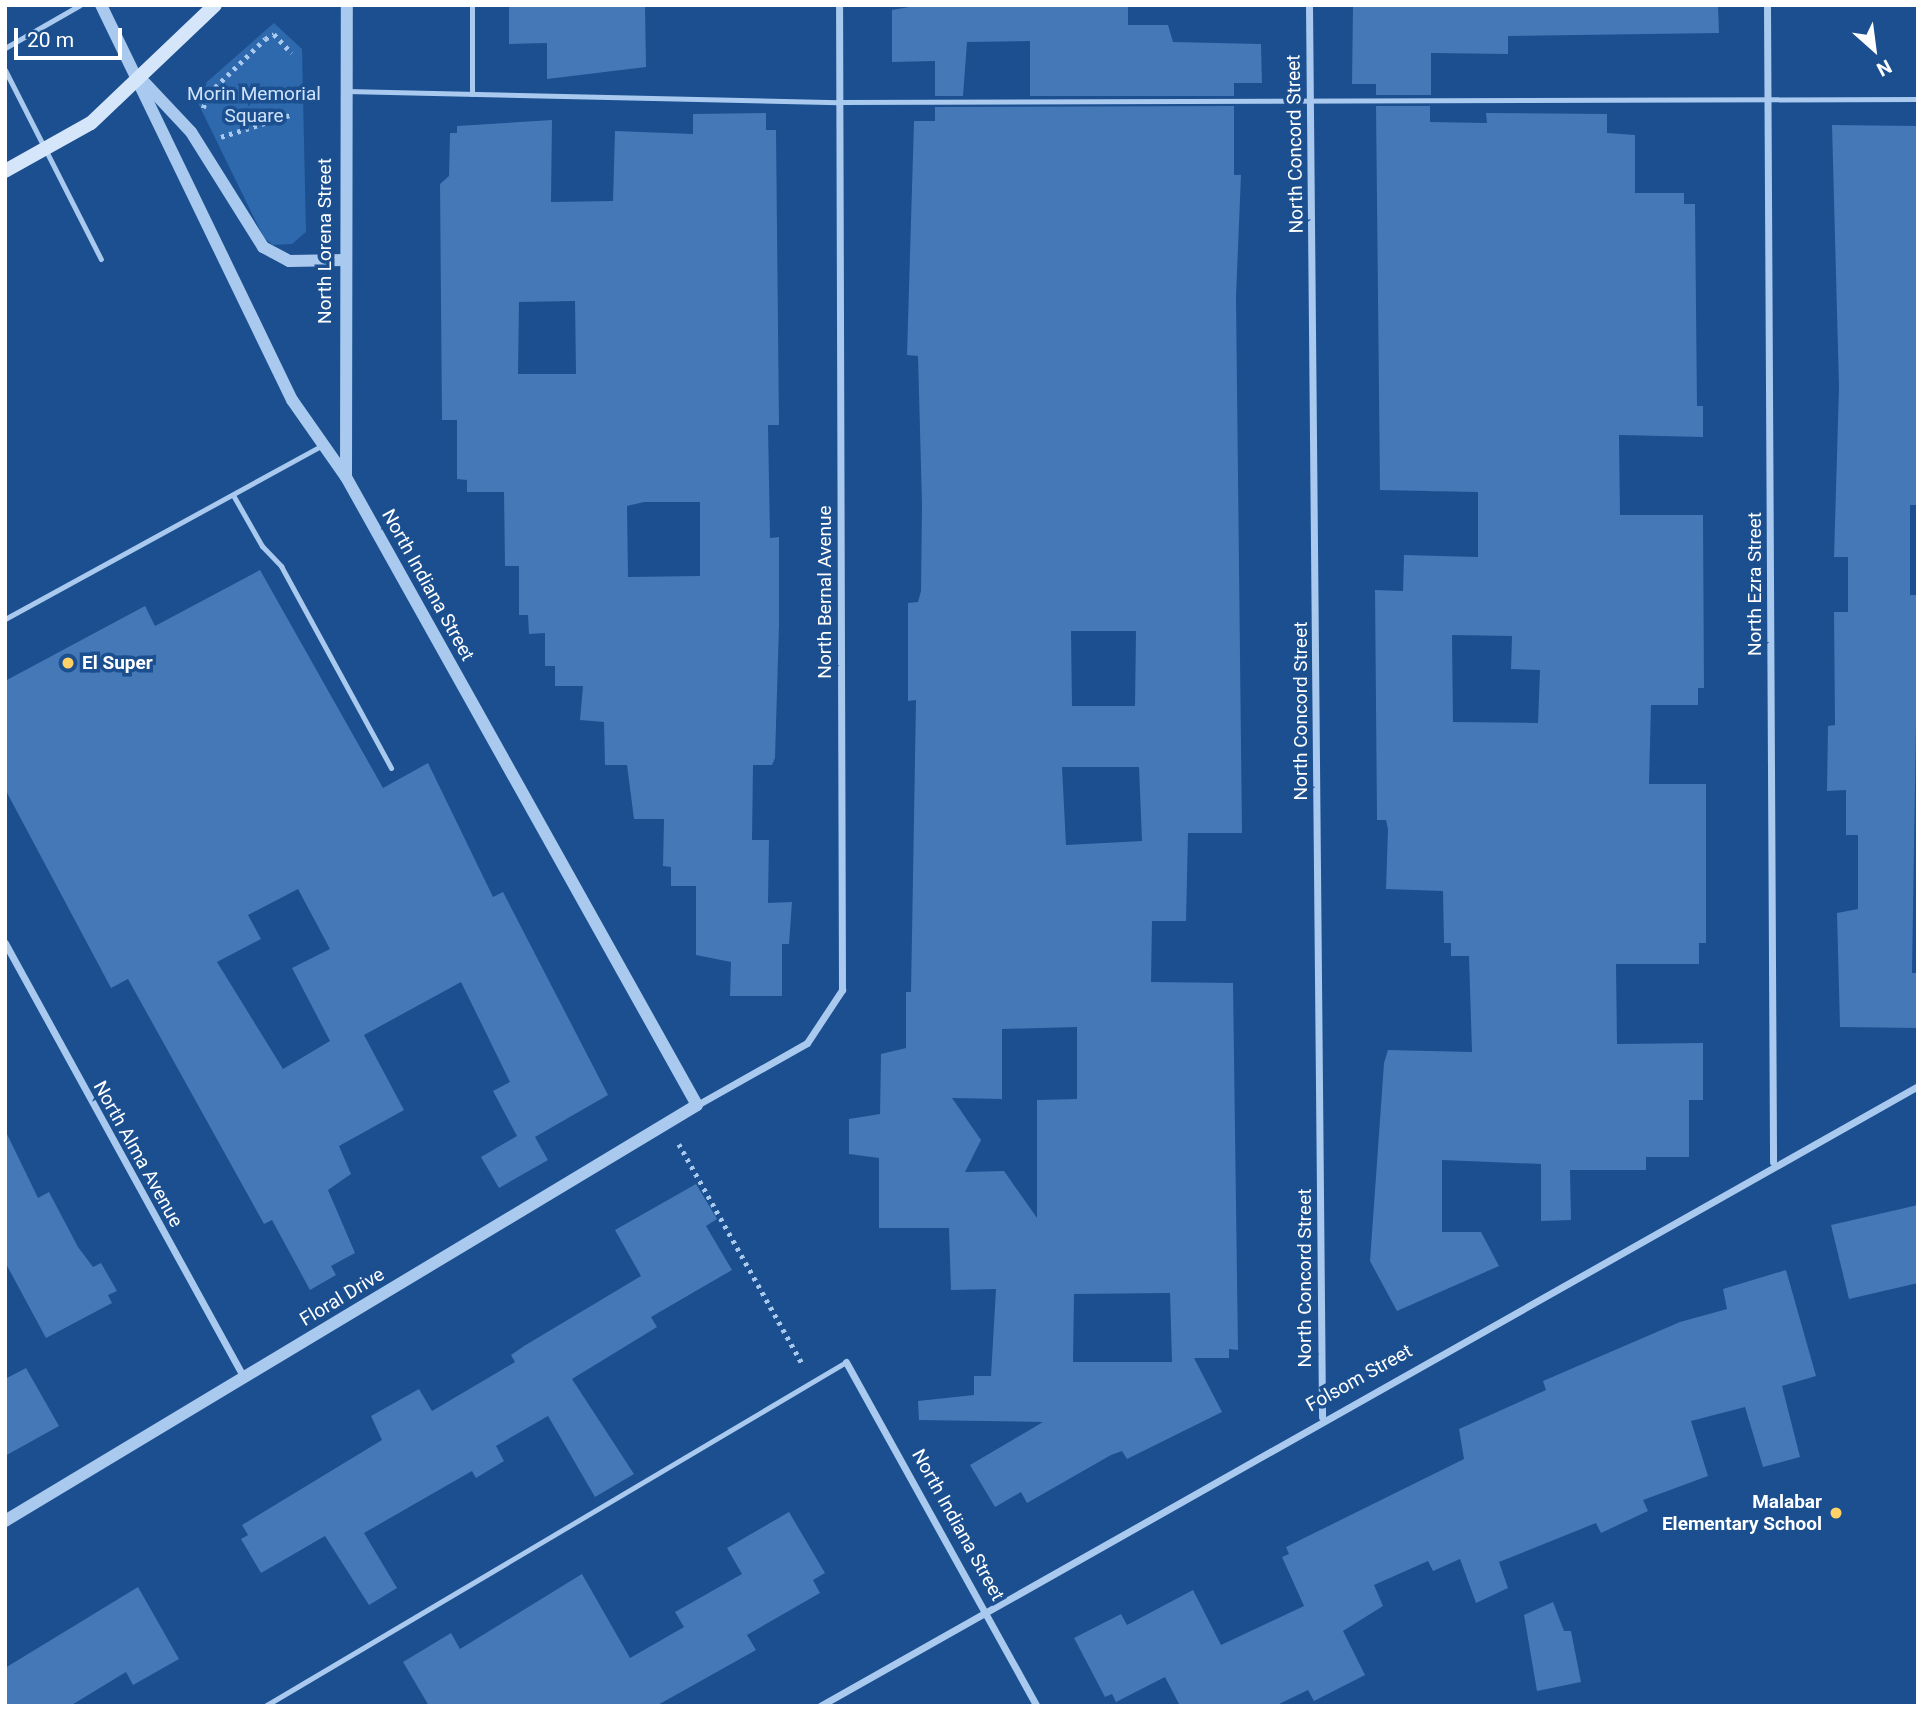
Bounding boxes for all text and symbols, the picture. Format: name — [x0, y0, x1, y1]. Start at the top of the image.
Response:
scale bar — [18, 14, 126, 58]
north arrow — [1839, 14, 1909, 84]
text: 20 m — [27, 28, 74, 52]
street label: North Concord Street — [1282, 54, 1308, 234]
text: N — [1873, 55, 1895, 81]
park label: Morin Memorial Square — [187, 83, 321, 127]
street label: North Lorena Street — [314, 158, 336, 324]
street label: North Indiana Street — [377, 505, 479, 665]
street label: North Bernal Avenue — [814, 505, 836, 679]
street label: North Ezra Street — [1744, 512, 1766, 656]
street label: North Concord Street — [1290, 622, 1312, 800]
place label: El Super — [82, 652, 153, 674]
marker: El Super — [60, 655, 76, 671]
street label: North Alma Avenue — [88, 1077, 188, 1231]
street label: North Concord Street — [1294, 1189, 1316, 1367]
street label: Floral Drive — [296, 1263, 388, 1331]
street label: Folsom Street — [1302, 1339, 1416, 1417]
street label: North Indiana Street — [907, 1445, 1009, 1605]
place label: Malabar Elementary School — [1662, 1491, 1822, 1535]
marker: Malabar Elementary School — [1828, 1505, 1844, 1521]

